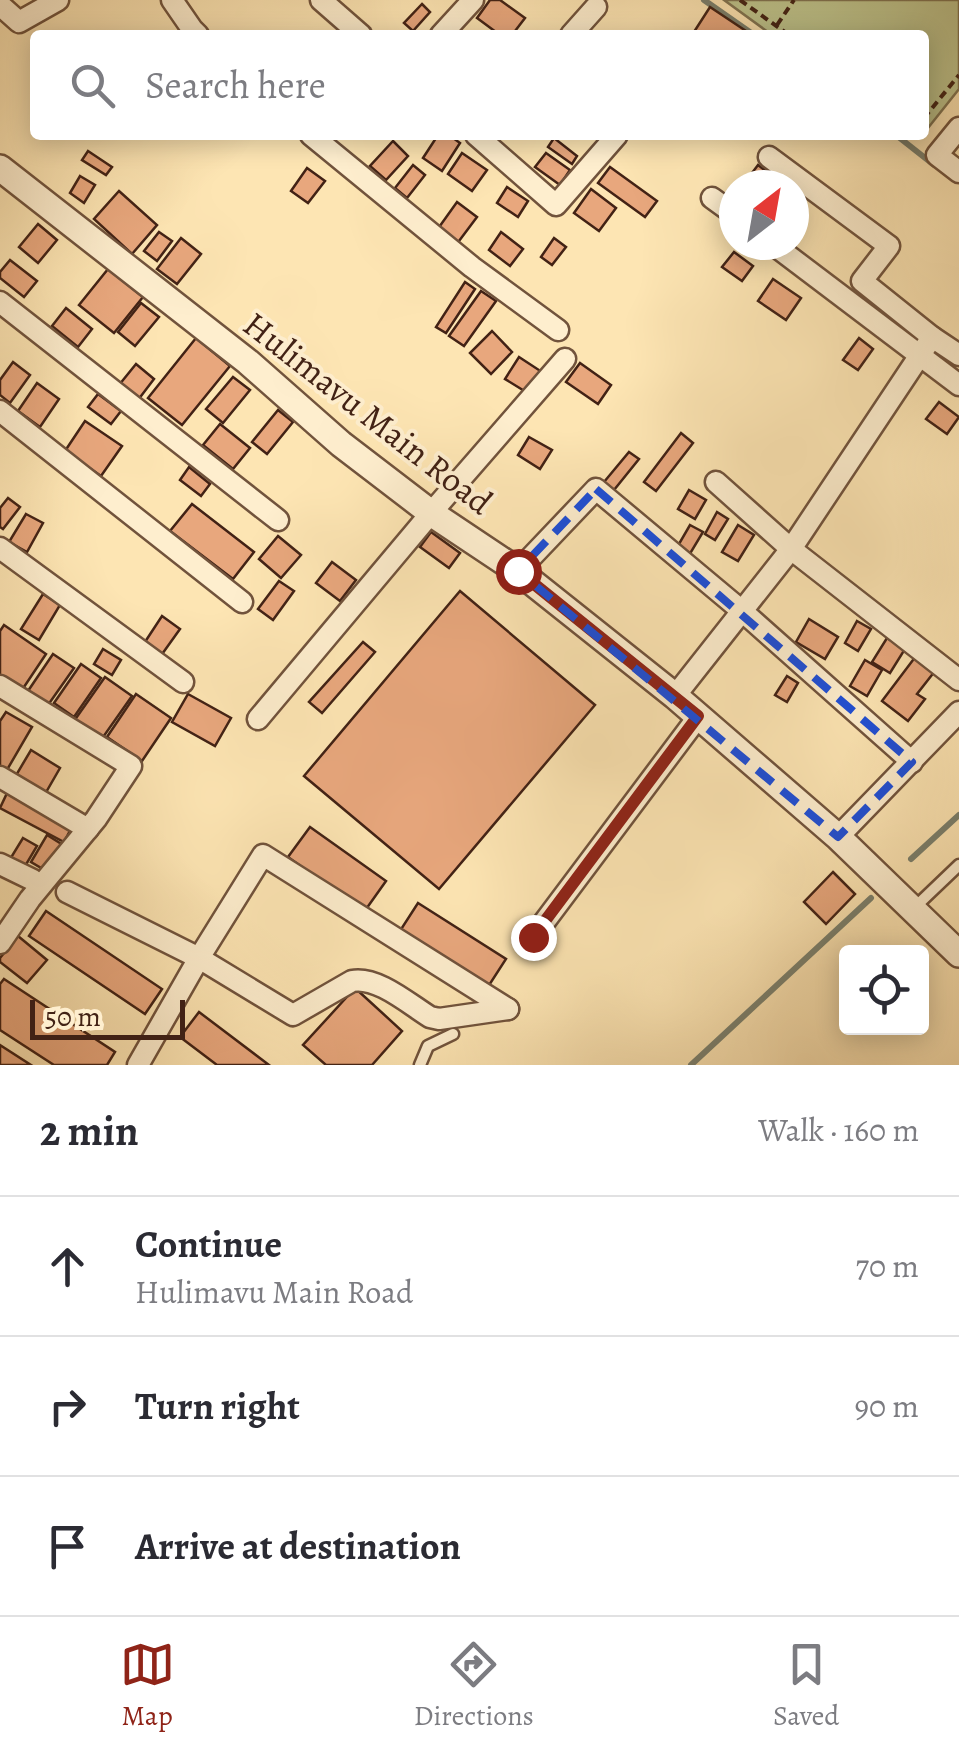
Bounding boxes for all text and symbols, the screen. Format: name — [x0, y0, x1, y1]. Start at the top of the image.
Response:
search box — [30, 30, 929, 140]
icon: search — [65, 58, 120, 113]
text: Search here — [145, 59, 326, 111]
north arrow — [719, 170, 809, 260]
street label: Hulimavu Main Road — [233, 300, 503, 526]
route start — [496, 549, 542, 595]
route end — [511, 915, 557, 961]
map controls — [839, 945, 929, 1035]
button: locate — [839, 945, 929, 1035]
scale bar — [30, 995, 185, 1040]
text: 50 m — [45, 998, 101, 1036]
text: 2 min — [40, 1102, 139, 1159]
text: Walk · 160 m — [758, 1108, 919, 1152]
text: Continue — [135, 1218, 282, 1270]
icon: ahead — [40, 1239, 95, 1294]
text: 70 m — [856, 1244, 919, 1288]
text: Hulimavu Main Road — [135, 1270, 413, 1314]
icon: right — [40, 1379, 95, 1434]
text: Turn right — [135, 1380, 300, 1432]
text: 90 m — [854, 1384, 919, 1428]
icon: arrive — [40, 1519, 95, 1574]
text: Arrive at destination — [135, 1520, 461, 1572]
tab: Map — [120, 1637, 175, 1735]
tab: Directions — [414, 1637, 534, 1735]
tab: Saved — [773, 1637, 839, 1735]

